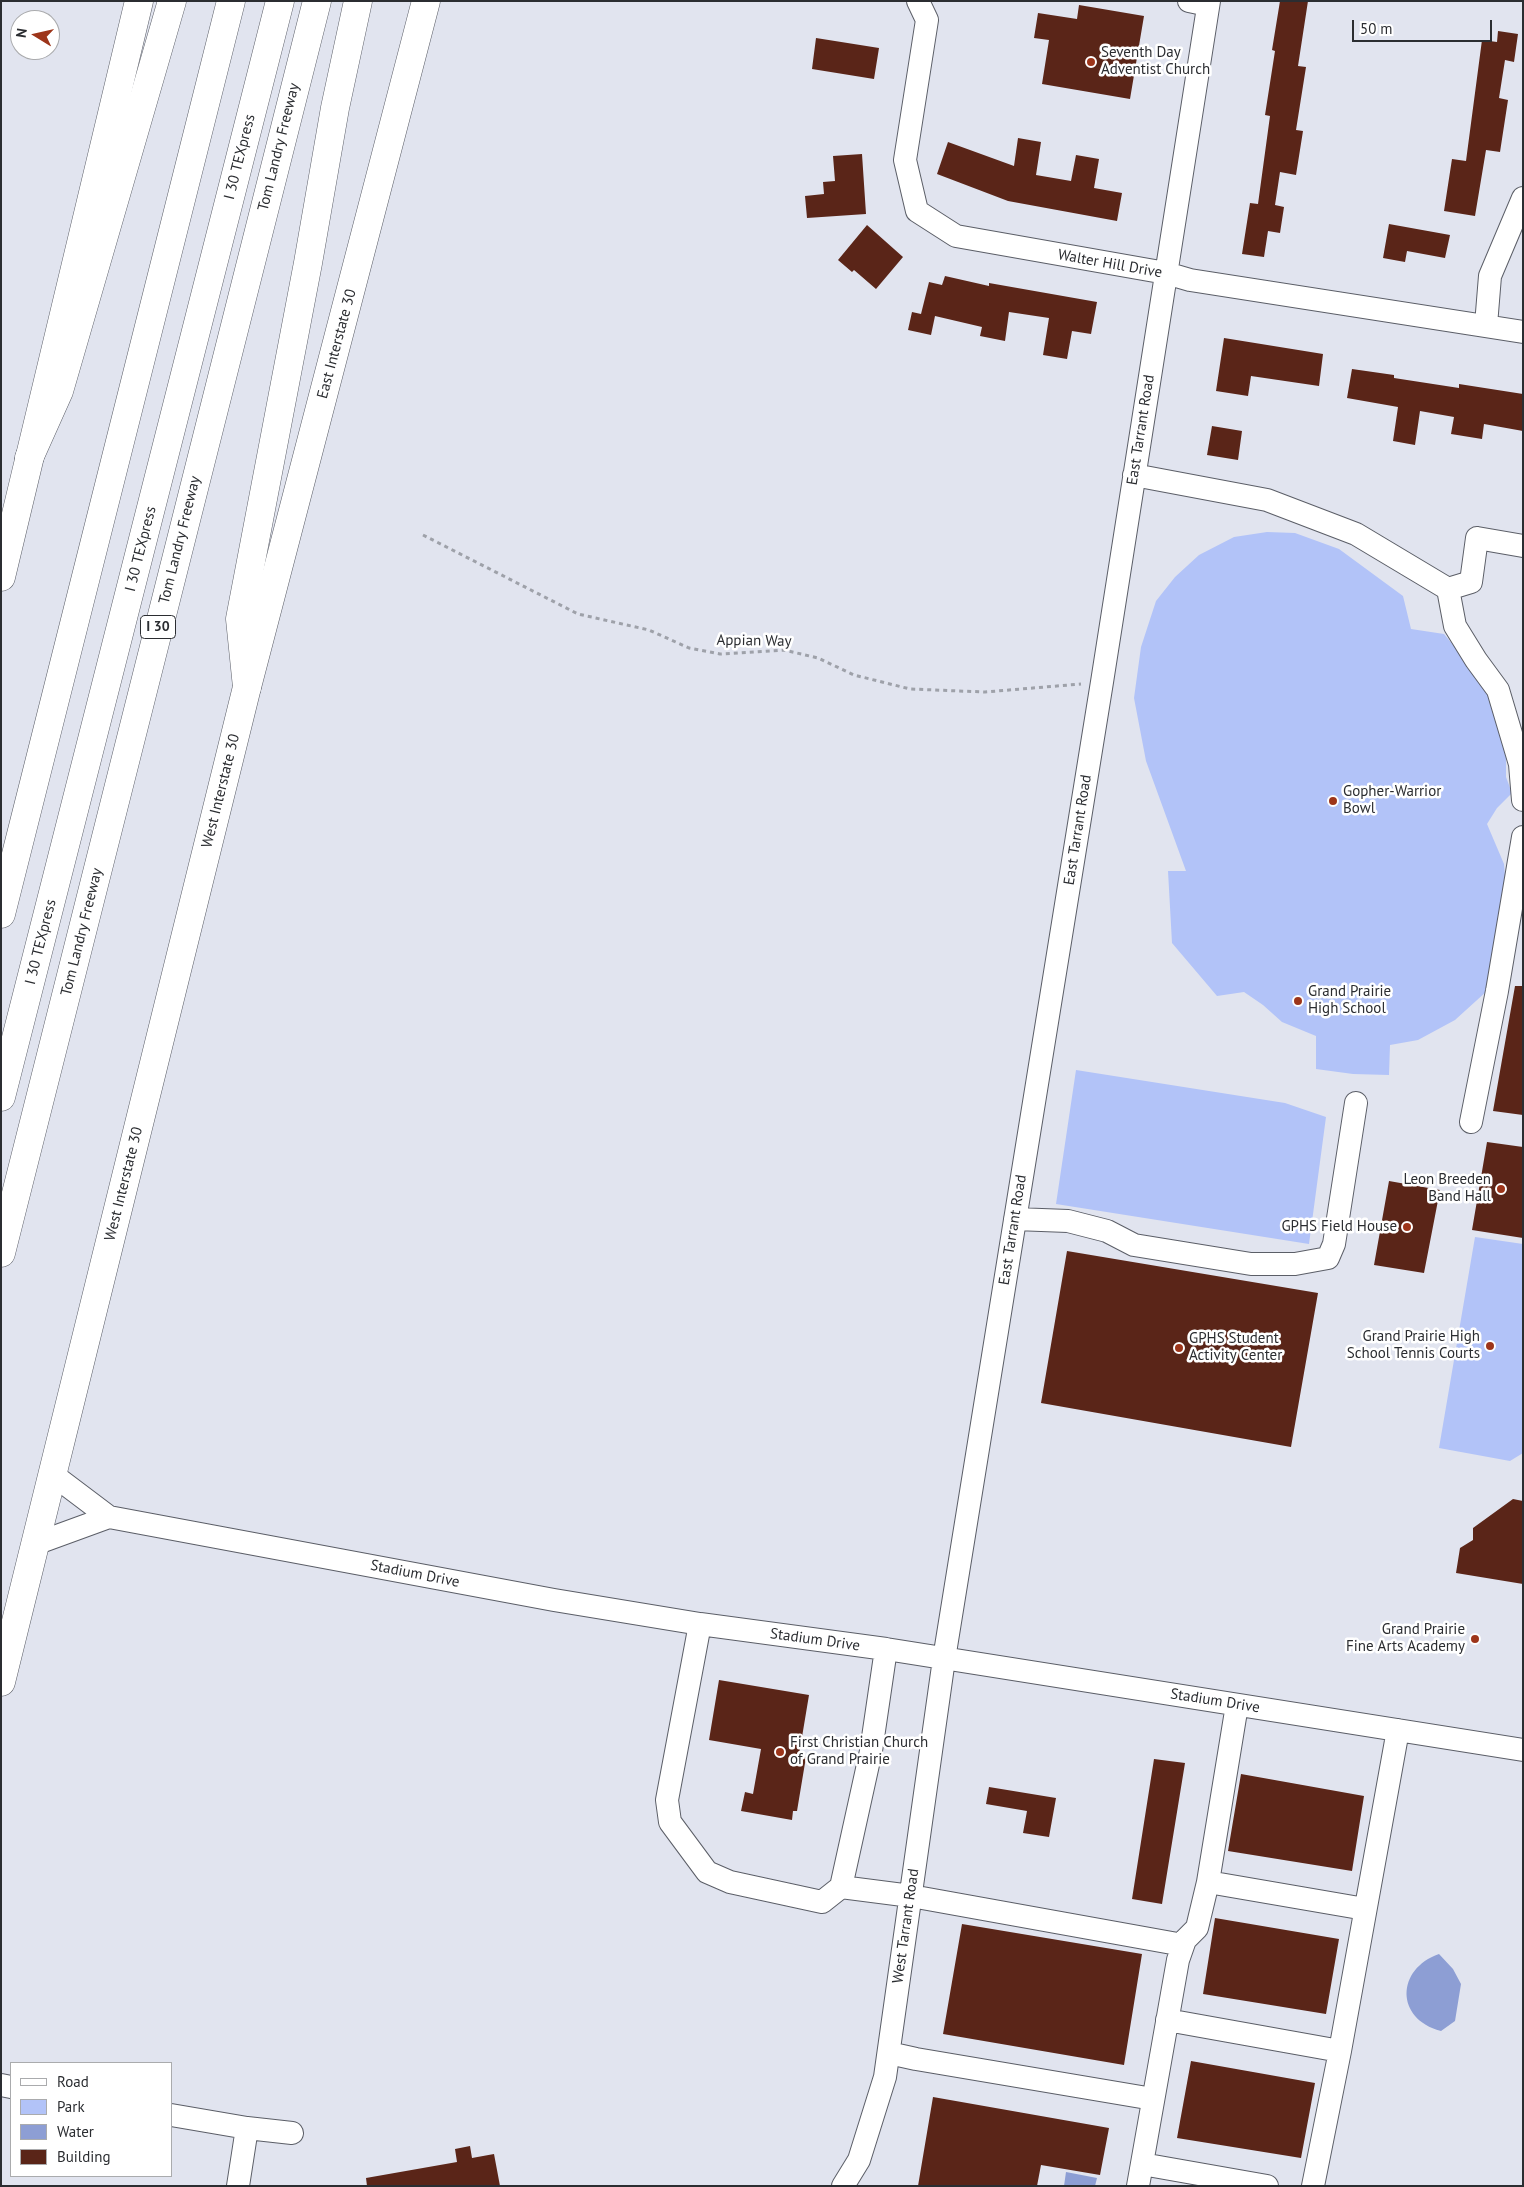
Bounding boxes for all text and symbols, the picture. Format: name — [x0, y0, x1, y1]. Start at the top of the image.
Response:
north arrow — [10, 10, 60, 60]
scale bar — [1354, 10, 1494, 42]
text: 50 m — [1360, 19, 1393, 38]
text: N — [12, 27, 31, 39]
place label: Seventh Day Adventist Church — [1101, 44, 1210, 79]
marker: Seventh Day Adventist Church — [1085, 56, 1097, 68]
street label: Tom Landry Freeway — [254, 81, 304, 213]
street label: I 30 TEXpress — [221, 112, 259, 202]
street label: Walter Hill Drive — [1056, 246, 1164, 282]
street label: East Interstate 30 — [314, 287, 360, 401]
street label: East Tarrant Road — [1123, 373, 1159, 487]
street label: Tom Landry Freeway — [155, 474, 205, 606]
street label: I 30 TEXpress — [122, 504, 160, 594]
road number: I 30 — [140, 616, 176, 638]
street label: Appian Way — [716, 631, 792, 651]
street label: West Interstate 30 — [198, 732, 244, 850]
street label: East Tarrant Road — [1060, 773, 1096, 887]
place label: Gopher-Warrior Bowl — [1343, 783, 1441, 818]
marker: Gopher-Warrior Bowl — [1327, 795, 1339, 807]
street label: Tom Landry Freeway — [57, 866, 107, 998]
street label: I 30 TEXpress — [22, 897, 60, 987]
place label: Grand Prairie High School — [1308, 983, 1391, 1018]
marker: Grand Prairie High School — [1292, 995, 1304, 1007]
street label: West Interstate 30 — [101, 1125, 147, 1243]
place label: Leon Breeden Band Hall — [1404, 1171, 1491, 1206]
street label: East Tarrant Road — [995, 1173, 1031, 1287]
marker: Leon Breeden Band Hall — [1495, 1183, 1507, 1195]
place label: GPHS Field House — [1281, 1218, 1397, 1236]
marker: GPHS Field House — [1401, 1221, 1413, 1233]
place label: Grand Prairie High School Tennis Courts — [1347, 1328, 1480, 1363]
place label: GPHS Student Activity Center — [1189, 1330, 1282, 1365]
marker: Grand Prairie High School Tennis Courts — [1484, 1340, 1496, 1352]
marker: GPHS Student Activity Center — [1173, 1342, 1185, 1354]
street label: Stadium Drive — [369, 1557, 461, 1591]
place label: Grand Prairie Fine Arts Academy — [1346, 1621, 1465, 1656]
street label: Stadium Drive — [769, 1625, 861, 1655]
marker: Grand Prairie Fine Arts Academy — [1469, 1633, 1481, 1645]
street label: Stadium Drive — [1169, 1685, 1261, 1717]
place label: First Christian Church of Grand Prairie — [790, 1734, 928, 1769]
marker: First Christian Church of Grand Prairie — [774, 1746, 786, 1758]
street label: West Tarrant Road — [889, 1867, 923, 1985]
legend — [10, 2062, 172, 2177]
text: Road — [57, 2072, 89, 2091]
text: Park — [57, 2097, 85, 2116]
text: Water — [57, 2122, 94, 2141]
text: Building — [57, 2147, 111, 2166]

